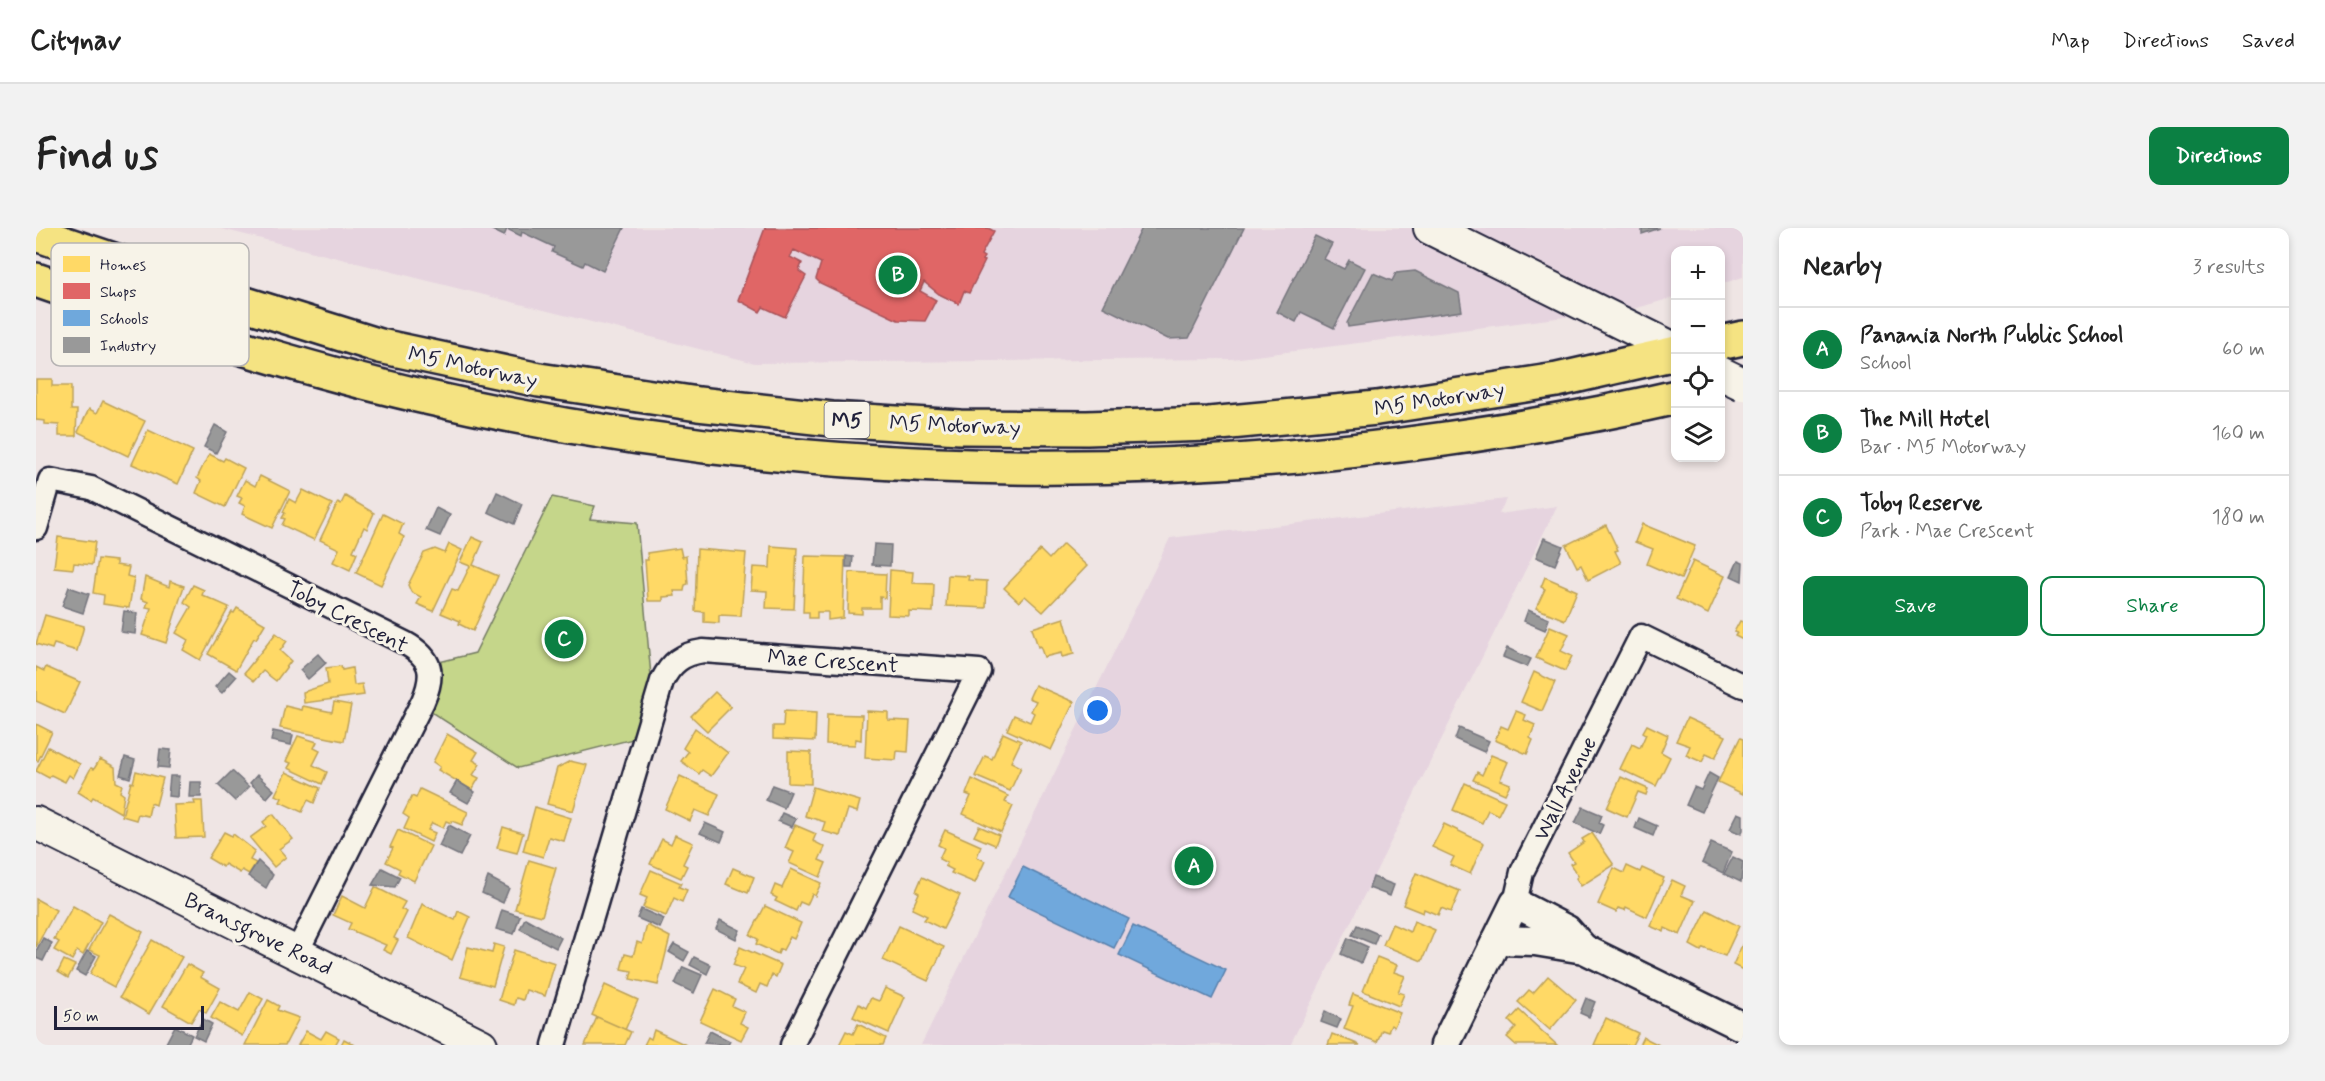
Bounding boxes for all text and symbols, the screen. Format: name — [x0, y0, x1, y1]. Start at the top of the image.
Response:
text: Citynav — [30, 23, 121, 60]
text: Map — [2051, 27, 2090, 55]
text: Directions — [2123, 27, 2209, 55]
text: Saved — [2242, 27, 2295, 55]
button: Directions — [2149, 127, 2289, 185]
text: Find us — [36, 129, 158, 184]
legend — [51, 243, 249, 366]
map controls — [1671, 246, 1725, 462]
button: + — [1671, 246, 1725, 300]
text: Nearby — [1803, 250, 1882, 284]
pin: B — [878, 252, 918, 298]
text: 3 results — [2193, 254, 2265, 281]
text: Homes — [100, 255, 146, 276]
text: Shops — [100, 282, 137, 303]
button: − — [1671, 300, 1725, 354]
text: Schools — [100, 309, 149, 330]
text: Panania North Public School — [1860, 322, 2123, 350]
text: Industry — [100, 336, 156, 357]
text: A — [1816, 336, 1829, 363]
text: 60 m — [2222, 336, 2265, 363]
street label: M5 Motorway — [405, 341, 540, 395]
text: School — [1860, 350, 1912, 377]
button: locate — [1671, 354, 1725, 408]
street label: M5 Motorway — [1372, 376, 1506, 424]
road number: M5 — [824, 402, 870, 438]
text: The Mill Hotel — [1860, 406, 1990, 434]
button: layers — [1671, 408, 1725, 462]
street label: M5 Motorway — [889, 410, 1021, 442]
text: B — [1816, 420, 1829, 447]
text: 160 m — [2212, 420, 2265, 447]
text: Bar · M5 Motorway — [1860, 434, 2026, 461]
text: Toby Reserve — [1860, 490, 1982, 518]
text: C — [1815, 504, 1830, 531]
text: 180 m — [2212, 504, 2265, 531]
text: Park · Mae Crescent — [1860, 518, 2034, 545]
street label: Toby Crescent — [282, 575, 413, 660]
button: Save — [1803, 576, 2028, 636]
button: Share — [2040, 576, 2265, 636]
pin: C — [544, 616, 584, 662]
street label: Mae Crescent — [766, 643, 899, 681]
your location — [1083, 696, 1112, 725]
street label: Wall Avenue — [1528, 732, 1604, 846]
pin: A — [1174, 844, 1214, 888]
street label: Bransgrove Road — [178, 887, 337, 986]
scale bar — [54, 1003, 204, 1030]
text: 50 m — [63, 1006, 99, 1027]

